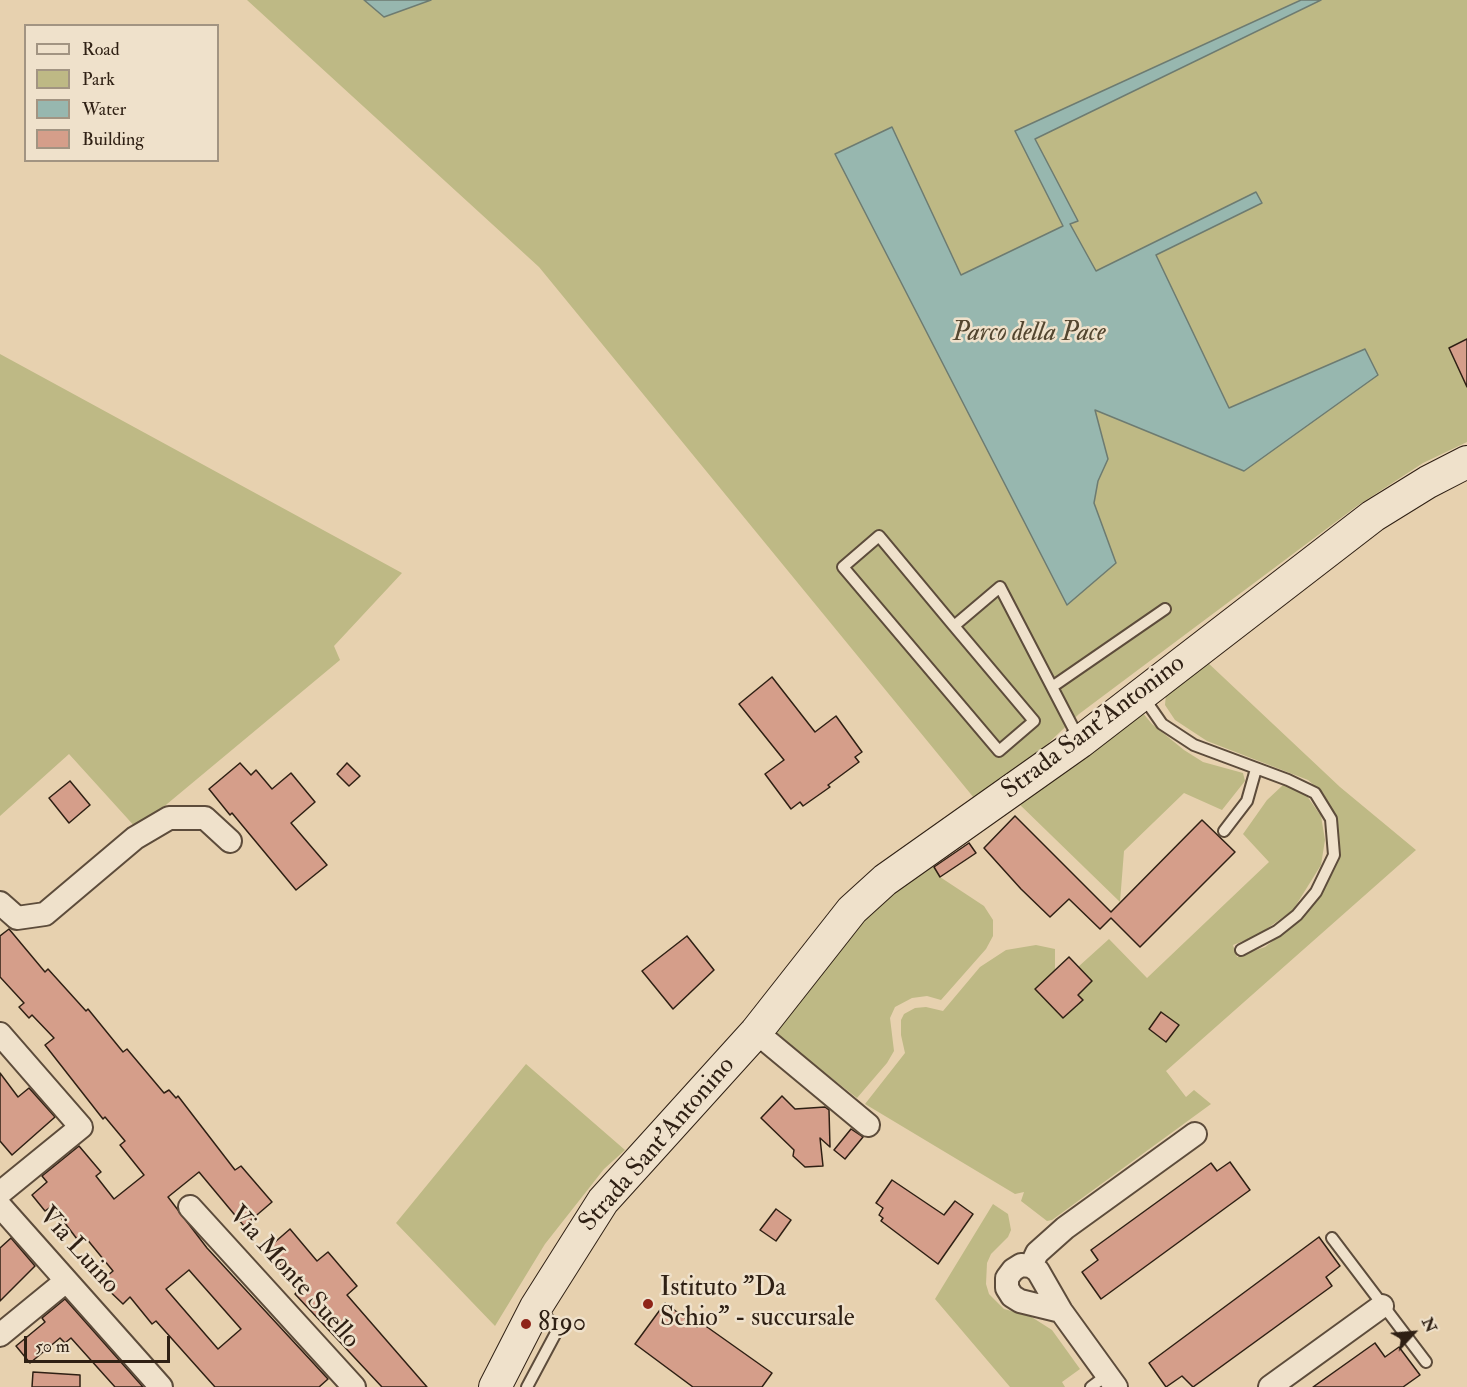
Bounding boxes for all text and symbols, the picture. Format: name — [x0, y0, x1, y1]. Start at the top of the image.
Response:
legend — [24, 24, 219, 162]
text: Road — [82, 38, 120, 61]
text: Park — [82, 68, 115, 91]
text: Water — [82, 98, 126, 121]
text: Building — [82, 128, 144, 151]
park label: Parco della Pace — [952, 318, 1106, 350]
street label: Strada Sant'Antonino — [996, 649, 1192, 807]
street label: Strada Sant'Antonino — [574, 1051, 742, 1239]
street label: Via Monte Suello — [221, 1200, 365, 1356]
street label: Via Luino — [31, 1201, 125, 1301]
place label: Istituto "Da Schio" - succursale — [660, 1273, 855, 1334]
marker: Istituto "Da Schio" - succursale — [641, 1297, 655, 1311]
north arrow — [1383, 1303, 1443, 1363]
place label: 8190 — [538, 1308, 586, 1340]
text: N — [1417, 1314, 1441, 1336]
marker: 8190 — [519, 1317, 533, 1331]
scale bar — [27, 1324, 172, 1362]
text: 50 m — [35, 1335, 70, 1358]

